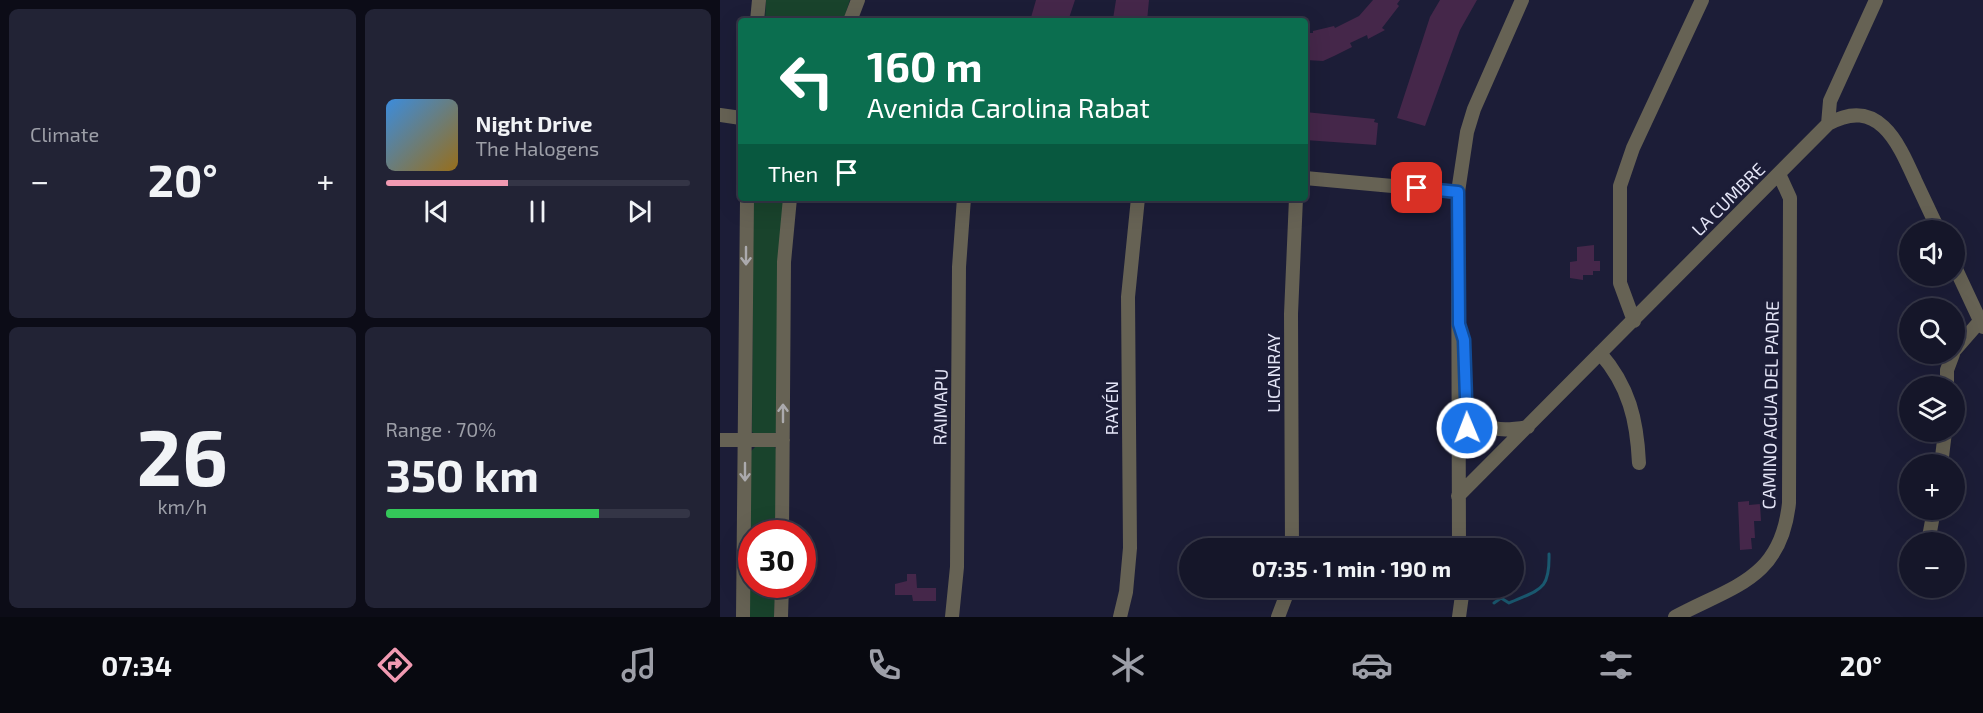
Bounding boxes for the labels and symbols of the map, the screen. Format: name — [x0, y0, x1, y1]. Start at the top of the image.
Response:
street label: LA CUMBRE — [1687, 158, 1769, 240]
pin — [1391, 162, 1442, 213]
one-way arrow — [740, 246, 752, 266]
street label: CAMINO AGUA DEL PADRE — [1757, 301, 1783, 509]
street label: LICANRAY — [1262, 332, 1284, 413]
street label: RAIMAPU — [928, 368, 952, 446]
street label: RAYÉN — [1100, 381, 1122, 435]
position arrow — [1435, 396, 1499, 460]
one-way arrow — [777, 403, 789, 423]
one-way arrow — [739, 462, 751, 482]
speed limit sign: 30 — [738, 520, 816, 598]

